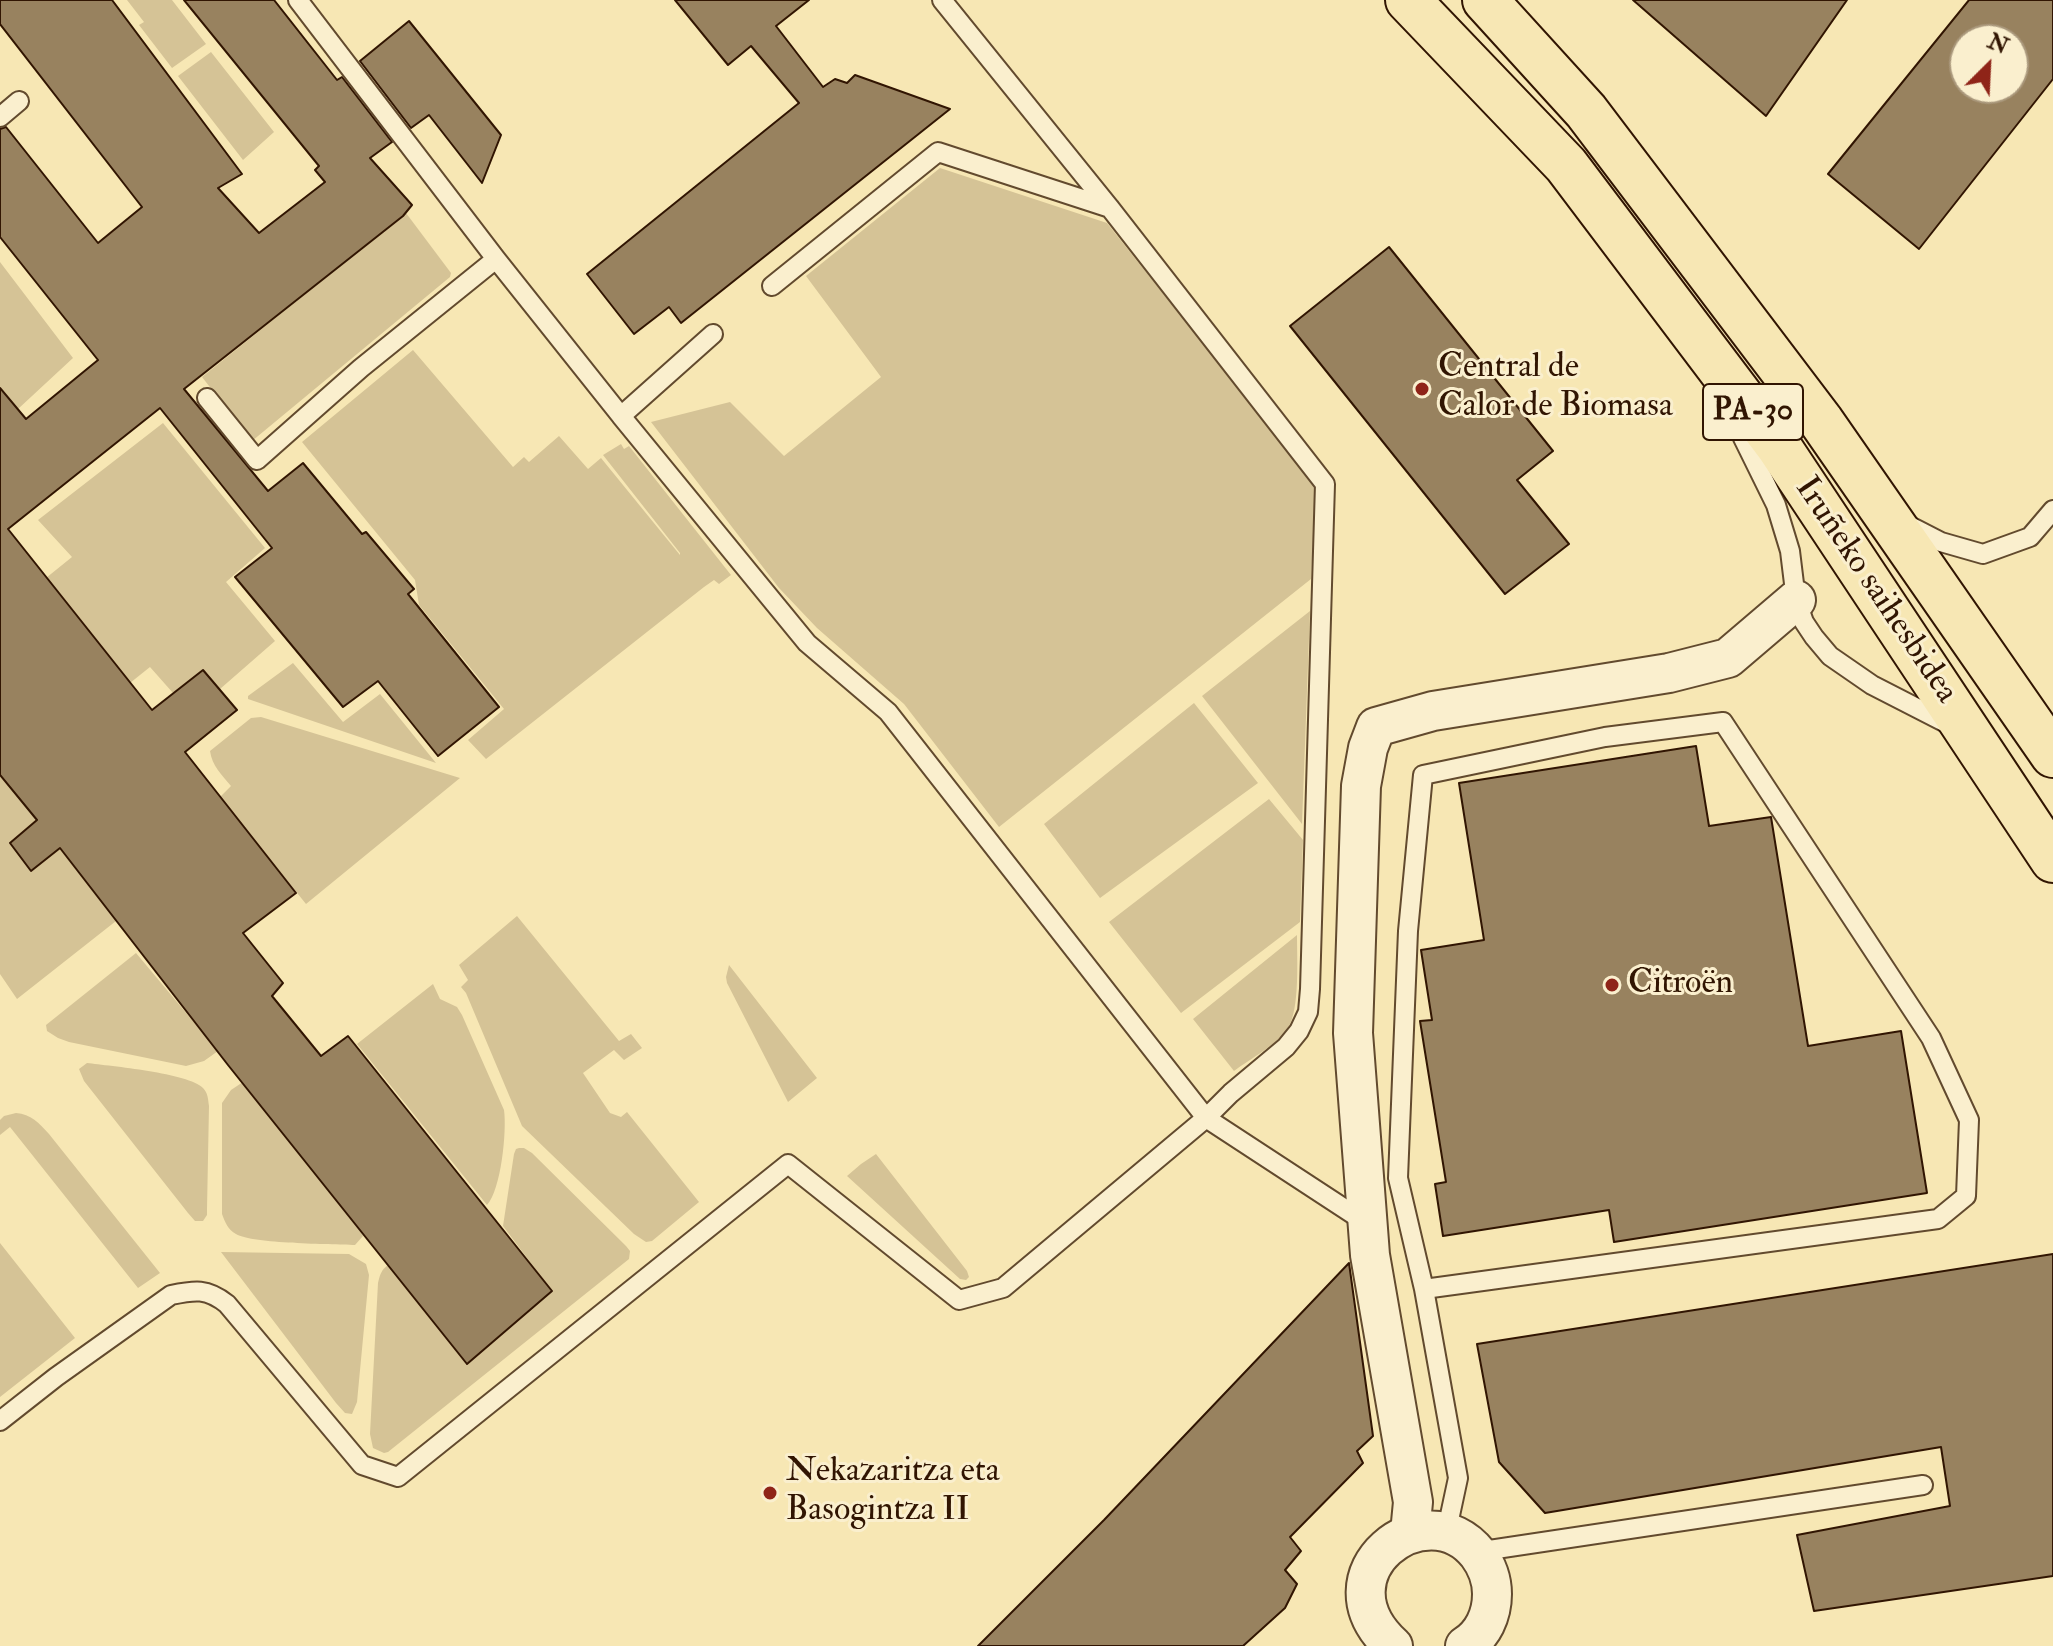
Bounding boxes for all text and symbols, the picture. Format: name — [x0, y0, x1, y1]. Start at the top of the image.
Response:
north arrow — [1949, 24, 2029, 104]
text: N — [1983, 27, 2013, 61]
place label: Central de Calor de Biomasa — [1438, 349, 1673, 428]
marker: Central de Calor de Biomasa — [1413, 380, 1431, 398]
road number: PA-30 — [1703, 384, 1803, 440]
street label: Iruñeko saihesbidea — [1784, 470, 1966, 712]
place label: Citroën — [1628, 965, 1733, 1005]
marker: Citroën — [1603, 976, 1621, 994]
place label: Nekazaritza eta Basogintza II — [786, 1453, 1000, 1532]
marker: Nekazaritza eta Basogintza II — [761, 1484, 779, 1502]

